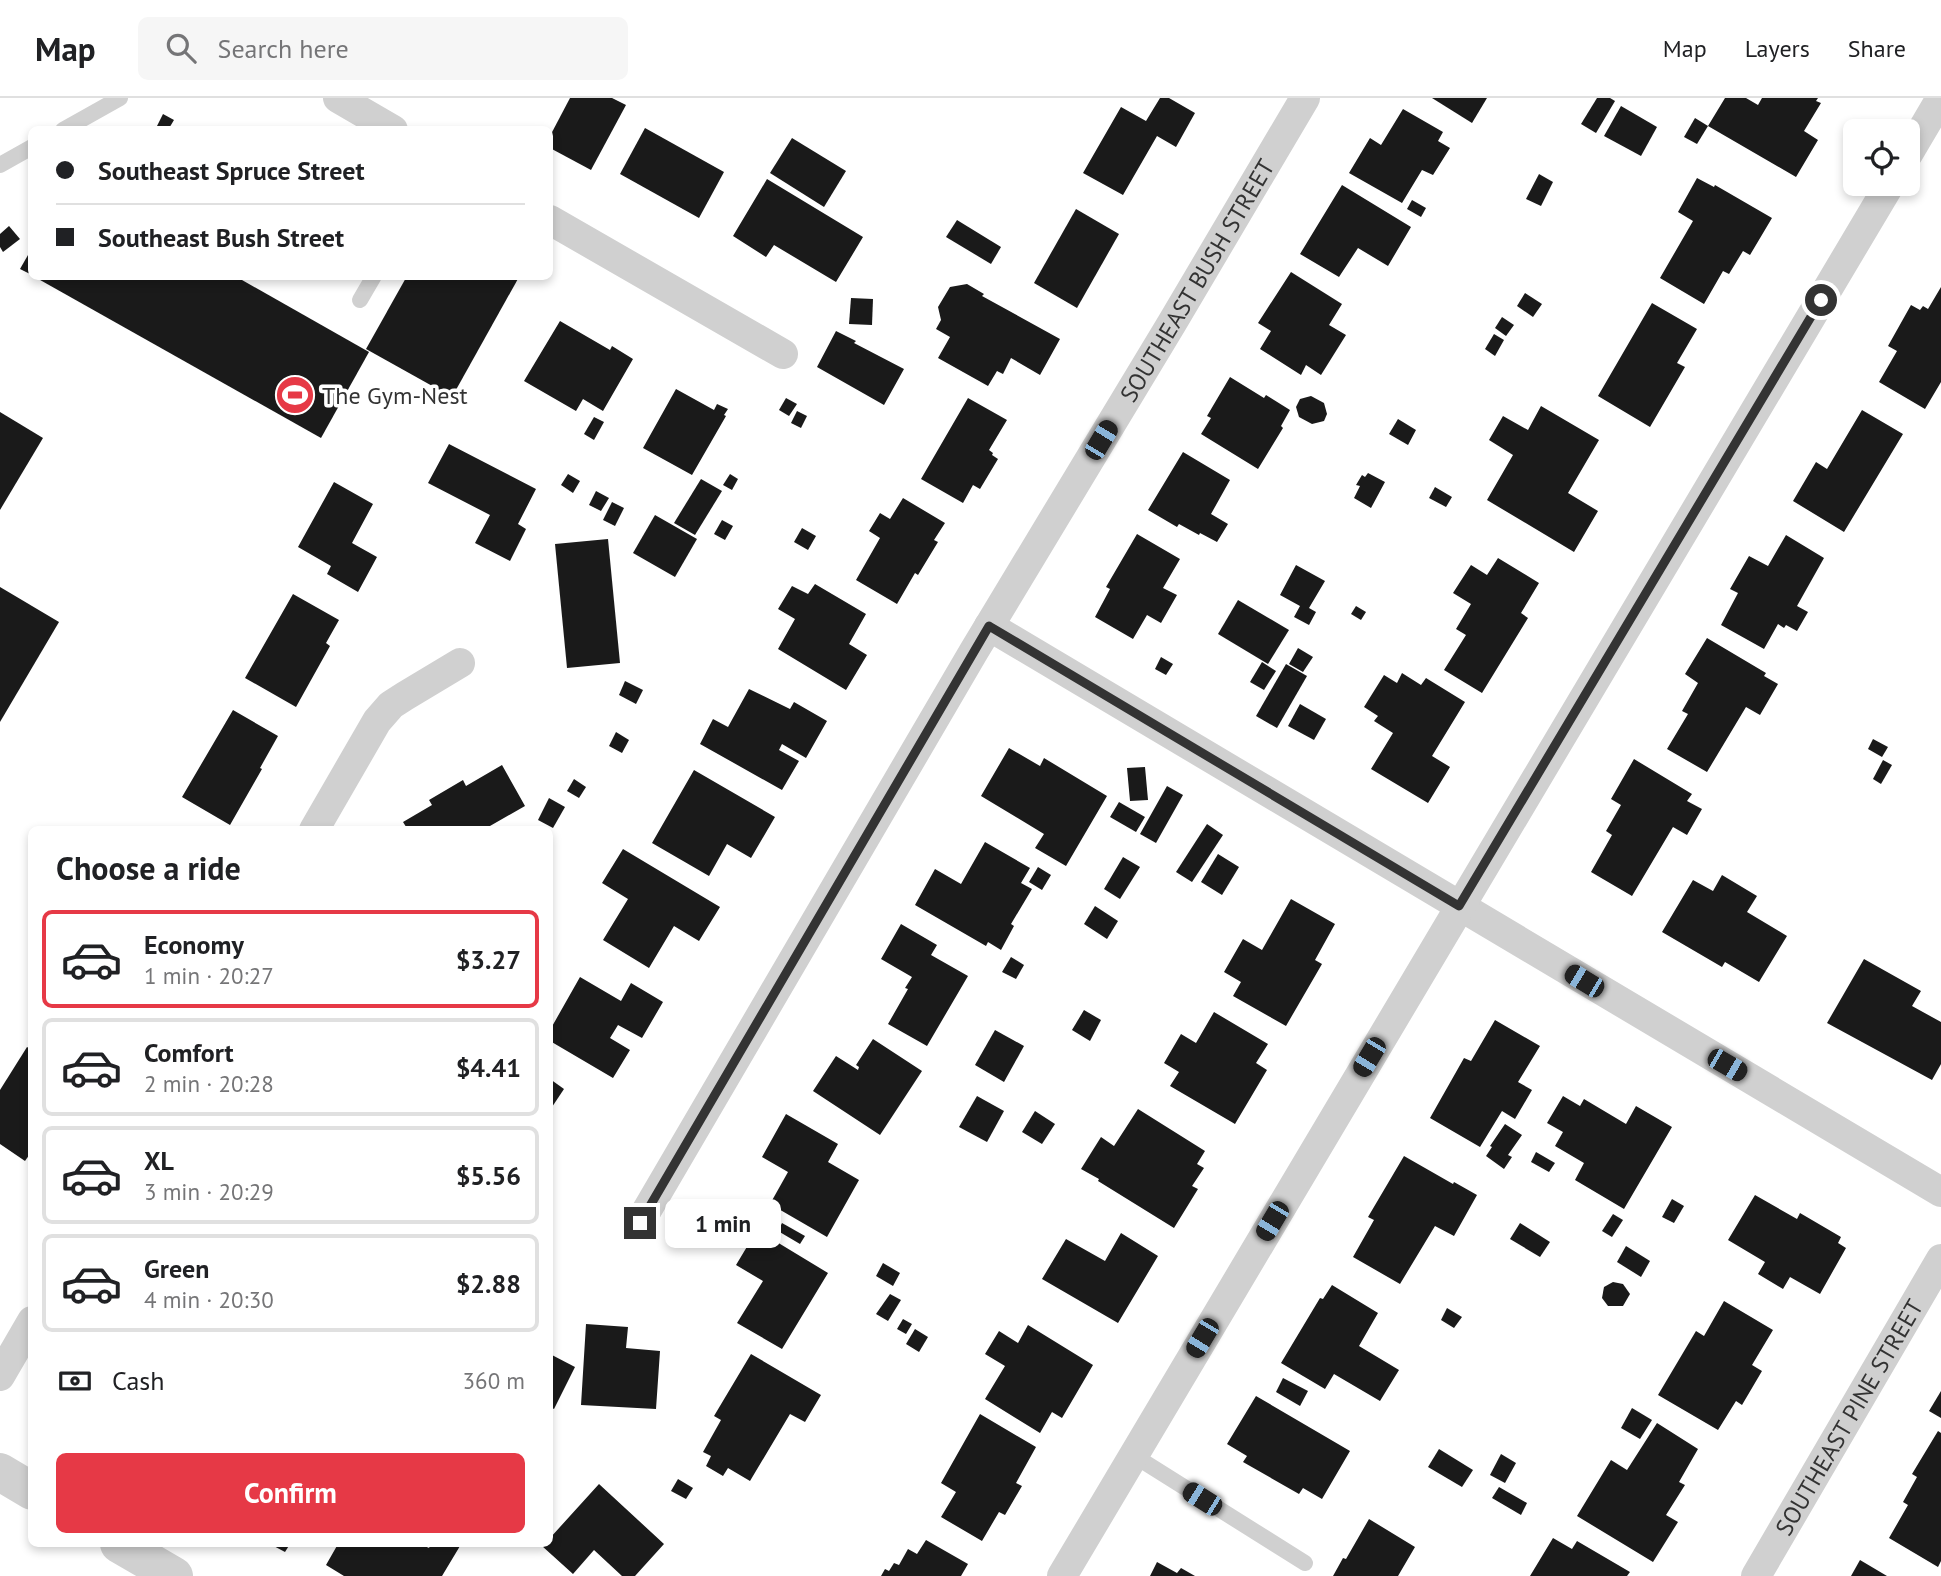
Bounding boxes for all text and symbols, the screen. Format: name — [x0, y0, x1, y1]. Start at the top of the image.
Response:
search box — [138, 17, 628, 80]
text: Map — [35, 27, 96, 70]
icon: search — [162, 29, 200, 67]
text: Search here — [218, 32, 349, 65]
text: Map — [1663, 33, 1707, 64]
text: Layers — [1745, 33, 1810, 64]
text: Share — [1848, 33, 1906, 64]
map controls — [1843, 119, 1920, 196]
button: locate — [1843, 119, 1920, 196]
street label: SOUTHEAST BUSH STREET — [1113, 153, 1281, 407]
text: Southeast Spruce Street — [98, 154, 365, 187]
text: Southeast Bush Street — [98, 221, 344, 254]
route start — [1805, 284, 1837, 316]
sports icon: The Gym-Nest — [274, 374, 316, 416]
place label: The Gym-Nest — [322, 380, 468, 411]
car — [1082, 417, 1121, 463]
text: Choose a ride — [56, 847, 241, 889]
icon: car — [60, 928, 123, 991]
text: Economy — [144, 928, 244, 961]
text: $3.27 — [456, 943, 521, 976]
text: 1 min · 20:27 — [144, 961, 274, 990]
car — [1561, 961, 1608, 1001]
car — [1350, 1034, 1389, 1080]
icon: car — [60, 1036, 123, 1099]
text: Comfort — [144, 1036, 234, 1069]
car — [1704, 1045, 1751, 1085]
text: $4.41 — [456, 1051, 521, 1084]
text: 2 min · 20:28 — [144, 1069, 274, 1098]
icon: car — [60, 1144, 123, 1207]
text: XL — [144, 1144, 174, 1177]
text: $5.56 — [456, 1159, 521, 1192]
text: 3 min · 20:29 — [144, 1177, 274, 1206]
callout: 1 min — [664, 1198, 780, 1248]
car — [1253, 1198, 1292, 1244]
route end — [624, 1207, 656, 1239]
text: 1 min — [695, 1209, 751, 1238]
icon: car — [60, 1252, 123, 1315]
text: Green — [144, 1252, 209, 1285]
text: $2.88 — [456, 1267, 521, 1300]
text: 4 min · 20:30 — [144, 1285, 274, 1314]
street label: SOUTHEAST PINE STREET — [1768, 1294, 1930, 1541]
car — [1183, 1315, 1222, 1361]
icon: cash — [56, 1362, 94, 1400]
text: Cash — [112, 1364, 164, 1397]
text: 360 m — [463, 1366, 525, 1395]
button: Confirm — [56, 1453, 525, 1533]
car — [1179, 1479, 1226, 1519]

